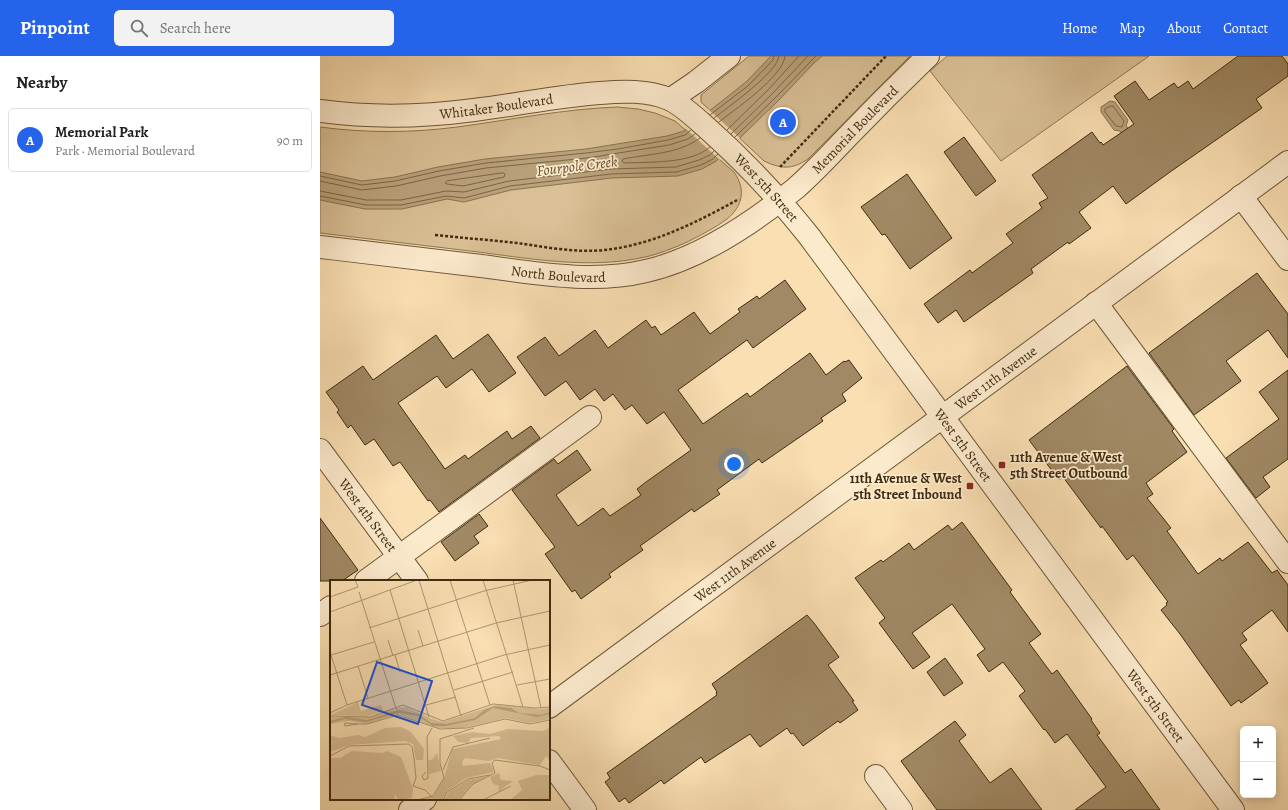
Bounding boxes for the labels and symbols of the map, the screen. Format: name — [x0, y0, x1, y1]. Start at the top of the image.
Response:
street label: Memorial Boulevard — [808, 81, 903, 178]
street label: Whitaker Boulevard — [438, 89, 555, 124]
pin: A — [770, 107, 796, 137]
street label: West 5th Street — [729, 149, 803, 227]
water label: Fourpole Creek — [535, 151, 619, 181]
street label: North Boulevard — [510, 261, 607, 287]
street label: West 11th Avenue — [950, 341, 1041, 415]
street label: West 5th Street — [929, 404, 997, 486]
place label: 11th Avenue & West 5th Street Outbound — [1010, 448, 1128, 483]
your location — [724, 454, 744, 474]
marker: 11th Avenue & West 5th Street Outbound — [997, 460, 1007, 470]
place label: 11th Avenue & West 5th Street Inbound — [850, 469, 962, 504]
street label: West 4th Street — [334, 474, 402, 556]
marker: 11th Avenue & West 5th Street Inbound — [965, 481, 975, 491]
street label: West 11th Avenue — [690, 534, 780, 607]
inset map — [330, 580, 550, 800]
street label: West 5th Street — [1121, 665, 1189, 747]

